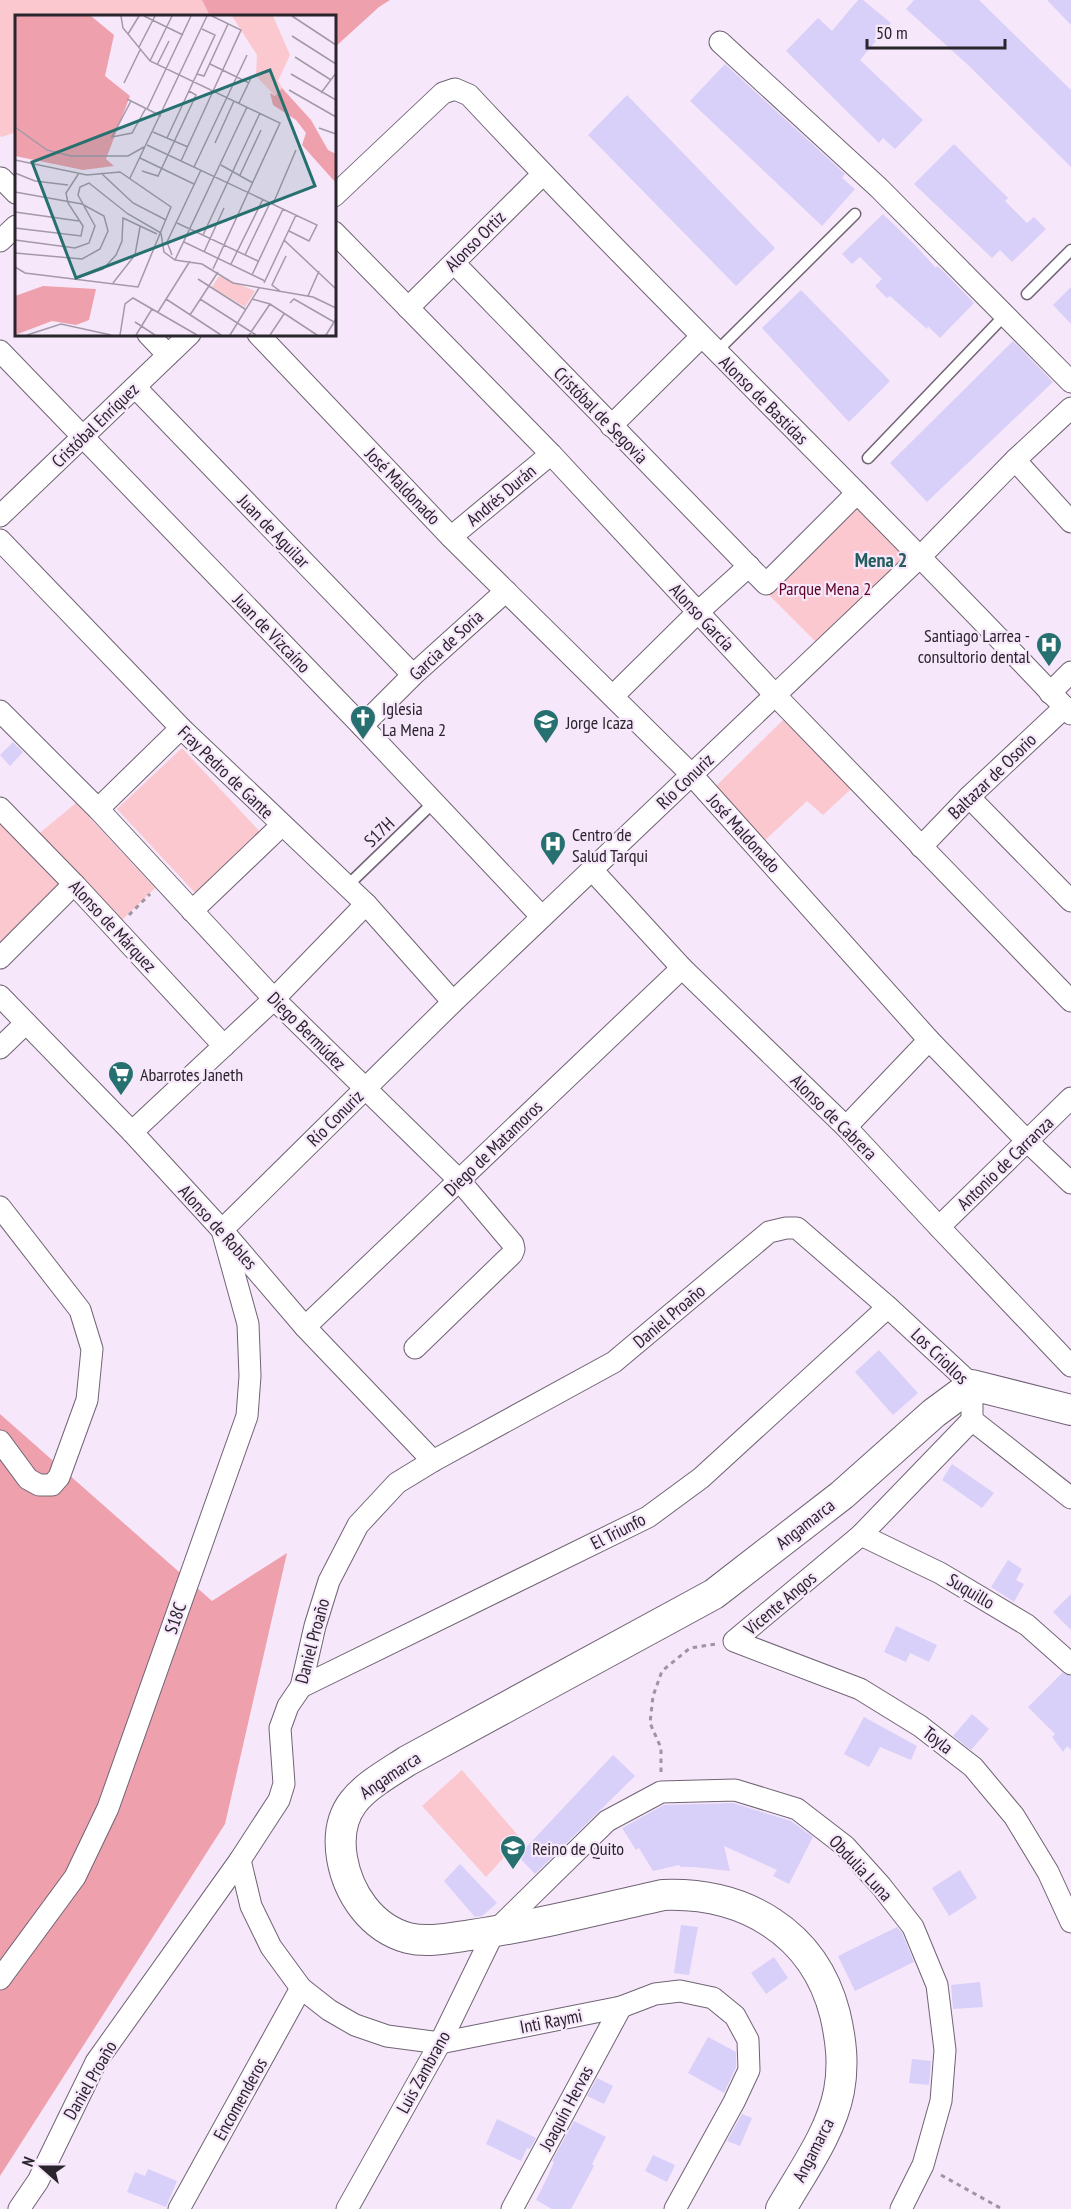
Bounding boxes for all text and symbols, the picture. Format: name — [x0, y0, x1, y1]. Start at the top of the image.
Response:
scale bar — [867, 12, 1005, 50]
inset map — [15, 15, 336, 336]
text: 50 m — [876, 21, 908, 44]
street label: Alonso Ortiz — [440, 206, 510, 276]
street label: Alonso de Bastidas — [715, 351, 813, 449]
street label: Cristóbal de Segovia — [549, 362, 653, 468]
street label: Cristóbal Enríquez — [47, 378, 143, 472]
street label: José Maldonado — [360, 442, 446, 530]
street label: Andrés Durán — [462, 459, 540, 531]
street label: Juan de Aguilar — [232, 489, 315, 573]
district label: Mena 2 — [855, 547, 907, 573]
park label: Parque Mena 2 — [779, 577, 871, 600]
street label: Alonso García — [665, 578, 739, 656]
street label: Juan de Vizcaíno — [228, 588, 316, 678]
street label: Garcia de Soria — [404, 605, 488, 685]
place label: Santiago Larrea - consultorio dental — [918, 624, 1031, 668]
hospital icon: Santiago Larrea - consultorio dental — [1034, 630, 1064, 668]
place label: Iglesia La Mena 2 — [382, 697, 446, 741]
church icon: Iglesia La Mena 2 — [348, 703, 378, 741]
school or university icon: Jorge Icaza — [531, 707, 561, 745]
place label: Jorge Icaza — [565, 711, 634, 734]
street label: Fray Pedro de Gante — [173, 721, 279, 823]
street label: Baltazar de Osorio — [943, 728, 1041, 824]
street label: Río Conuriz — [652, 748, 718, 814]
street label: José Maldonado — [702, 788, 786, 877]
street label: S17H — [359, 812, 399, 852]
place label: Centro de Salud Tarqui — [572, 823, 648, 867]
hospital icon: Centro de Salud Tarqui — [538, 829, 568, 867]
street label: Alonso de Márquez — [64, 875, 162, 977]
street label: Diego Bermúdez — [263, 987, 351, 1075]
supermarket icon: Abarrotes Janeth — [106, 1059, 136, 1097]
place label: Abarrotes Janeth — [140, 1063, 243, 1086]
street label: Alonso de Cabrera — [786, 1069, 882, 1165]
street label: Río Conuriz — [302, 1085, 368, 1151]
street label: Diego de Matamoros — [439, 1095, 547, 1201]
street label: Antonio de Carranza — [952, 1111, 1058, 1215]
street label: Alonso de Robles — [174, 1180, 262, 1274]
street label: Daniel Proaño — [628, 1279, 710, 1353]
street label: Los Criollos — [906, 1323, 974, 1389]
street label: Angamarca — [771, 1494, 839, 1554]
street label: El Triunfo — [587, 1507, 650, 1555]
street label: Vicente Angos — [738, 1566, 821, 1641]
street label: Suquillo — [943, 1568, 999, 1614]
street label: Daniel Proaño — [290, 1596, 334, 1686]
street label: S18C — [159, 1599, 191, 1637]
street label: Toyla — [918, 1721, 958, 1759]
street label: Angamarca — [355, 1746, 425, 1804]
street label: Obdulia Luna — [824, 1830, 898, 1906]
school or university icon: Reino de Quito — [498, 1833, 528, 1871]
place label: Reino de Quito — [532, 1837, 624, 1860]
street label: Inti Raymi — [518, 2004, 584, 2038]
street label: Luis Zambrano — [391, 2027, 455, 2117]
street label: Daniel Proaño — [58, 2036, 122, 2123]
street label: Encomenderos — [208, 2054, 272, 2144]
street label: Joaquín Hervas — [534, 2062, 598, 2155]
street label: Angamarca — [787, 2114, 839, 2186]
north arrow — [12, 2137, 72, 2197]
text: N — [17, 2154, 39, 2169]

